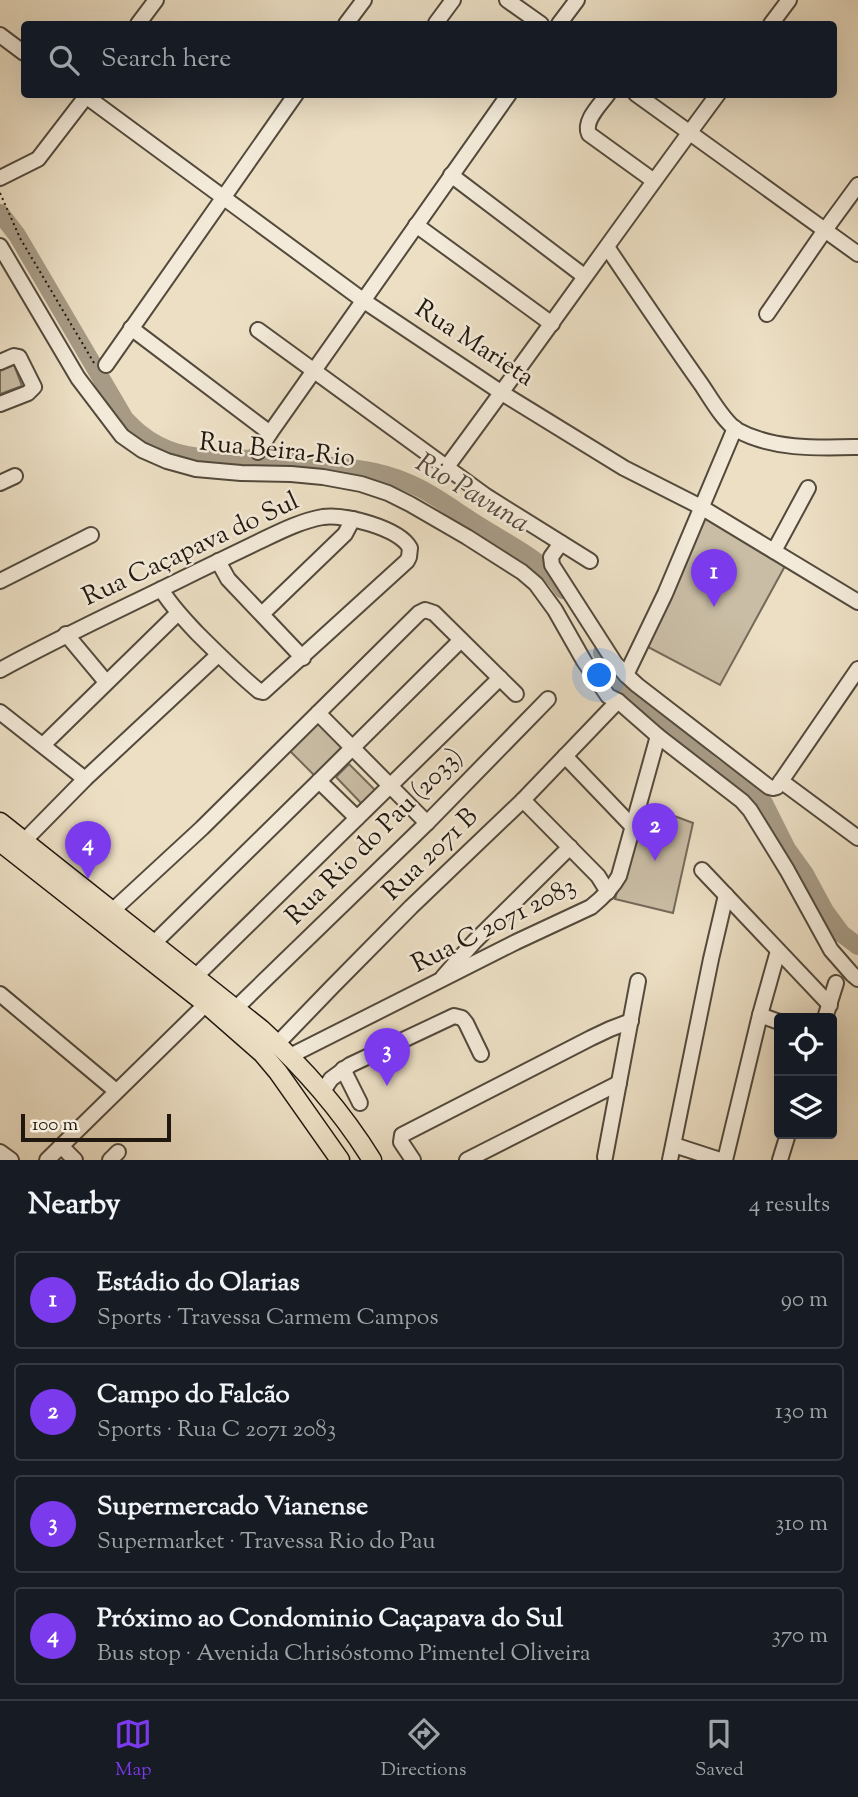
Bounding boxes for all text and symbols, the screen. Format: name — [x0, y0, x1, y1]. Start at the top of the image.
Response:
search box — [21, 21, 837, 98]
icon: search — [45, 41, 83, 79]
text: Search here — [101, 41, 231, 78]
street label: Rua Marieta — [407, 292, 541, 396]
street label: Rua Beira-Rio — [197, 424, 357, 478]
water label: Rio Pavuna — [407, 444, 537, 544]
street label: Rua Caçapava do Sul — [77, 484, 305, 616]
pin: 1 — [691, 549, 737, 607]
your location — [582, 658, 616, 692]
street label: Rua Rio do Pau (2033) — [278, 740, 472, 934]
street label: Rua 2071 B — [375, 800, 487, 910]
pin: 2 — [632, 803, 678, 861]
pin: 4 — [65, 821, 111, 879]
street label: Rua C 2071 2083 — [406, 869, 582, 983]
map controls — [774, 1013, 837, 1139]
button: locate — [774, 1013, 837, 1076]
pin: 3 — [364, 1028, 410, 1086]
button: layers — [774, 1076, 837, 1139]
scale bar — [21, 1111, 172, 1143]
text: 100 m — [32, 1112, 78, 1139]
text: Nearby — [28, 1184, 120, 1227]
text: 4 results — [749, 1189, 830, 1222]
text: Estádio do Olarias — [97, 1265, 300, 1302]
text: 1 — [49, 1284, 57, 1317]
text: 90 m — [781, 1284, 828, 1317]
text: Sports · Travessa Carmem Campos — [97, 1302, 438, 1335]
text: Campo do Falcão — [97, 1377, 290, 1414]
text: 2 — [48, 1396, 58, 1429]
text: 130 m — [775, 1396, 828, 1429]
text: Sports · Rua C 2071 2083 — [97, 1414, 336, 1447]
text: Supermercado Vianense — [97, 1489, 368, 1526]
text: 3 — [48, 1508, 58, 1541]
text: 310 m — [775, 1508, 828, 1541]
text: Supermarket · Travessa Rio do Pau — [97, 1526, 436, 1559]
text: Próximo ao Condominio Caçapava do Sul — [97, 1601, 563, 1638]
text: 4 — [47, 1620, 59, 1653]
text: 370 m — [772, 1620, 828, 1653]
text: Bus stop · Avenida Chrisóstomo Pimentel Oliveira — [97, 1638, 591, 1671]
tab: Map — [114, 1715, 152, 1784]
tab: Directions — [381, 1715, 466, 1784]
tab: Saved — [695, 1715, 744, 1784]

